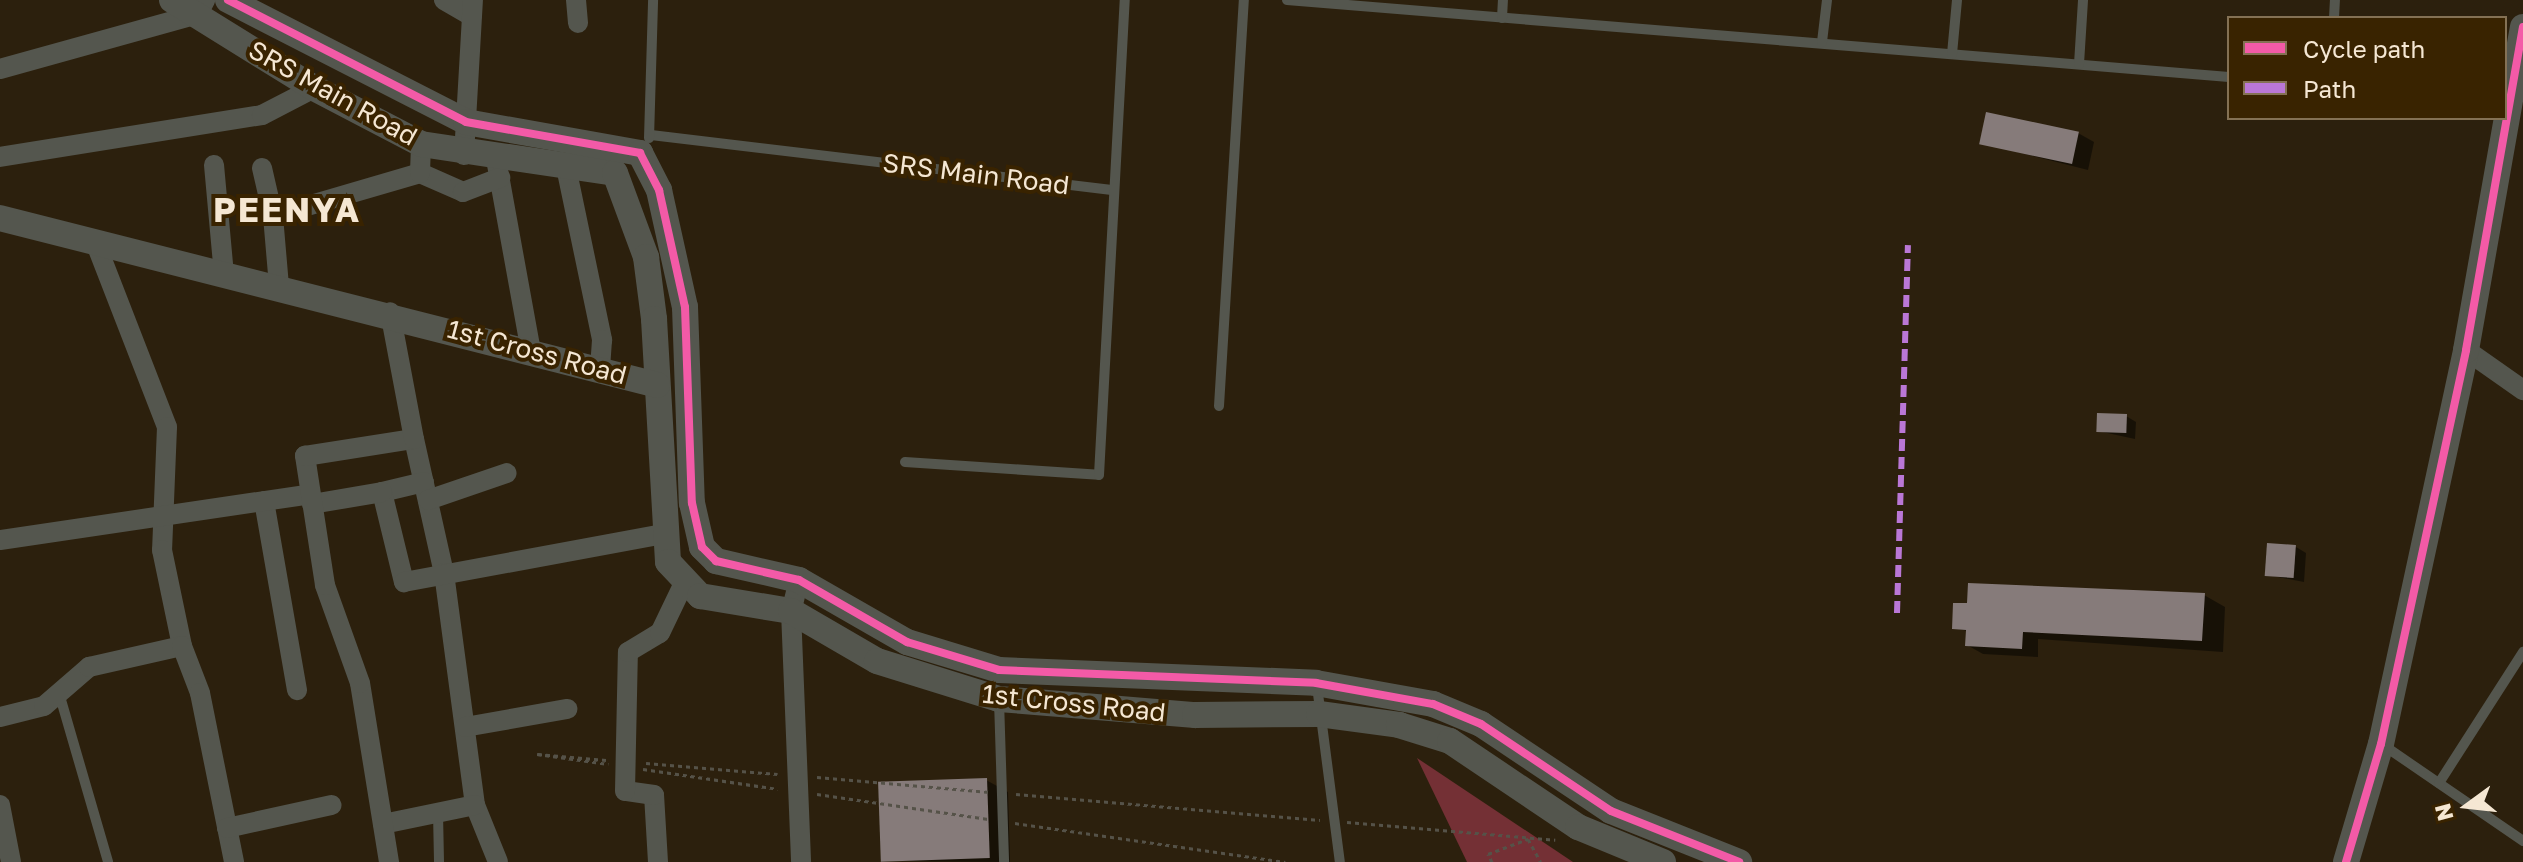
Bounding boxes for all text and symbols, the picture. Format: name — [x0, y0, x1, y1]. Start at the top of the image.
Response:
legend — [2227, 16, 2507, 120]
street label: SRS Main Road — [243, 34, 423, 152]
text: Cycle path — [2303, 34, 2425, 63]
text: Path — [2303, 74, 2356, 103]
street label: SRS Main Road — [881, 147, 1071, 201]
district label: PEENYA — [213, 190, 361, 230]
street label: 1st Cross Road — [444, 313, 630, 391]
street label: 1st Cross Road — [981, 678, 1167, 728]
north arrow — [2427, 766, 2507, 846]
text: N — [2428, 801, 2459, 824]

